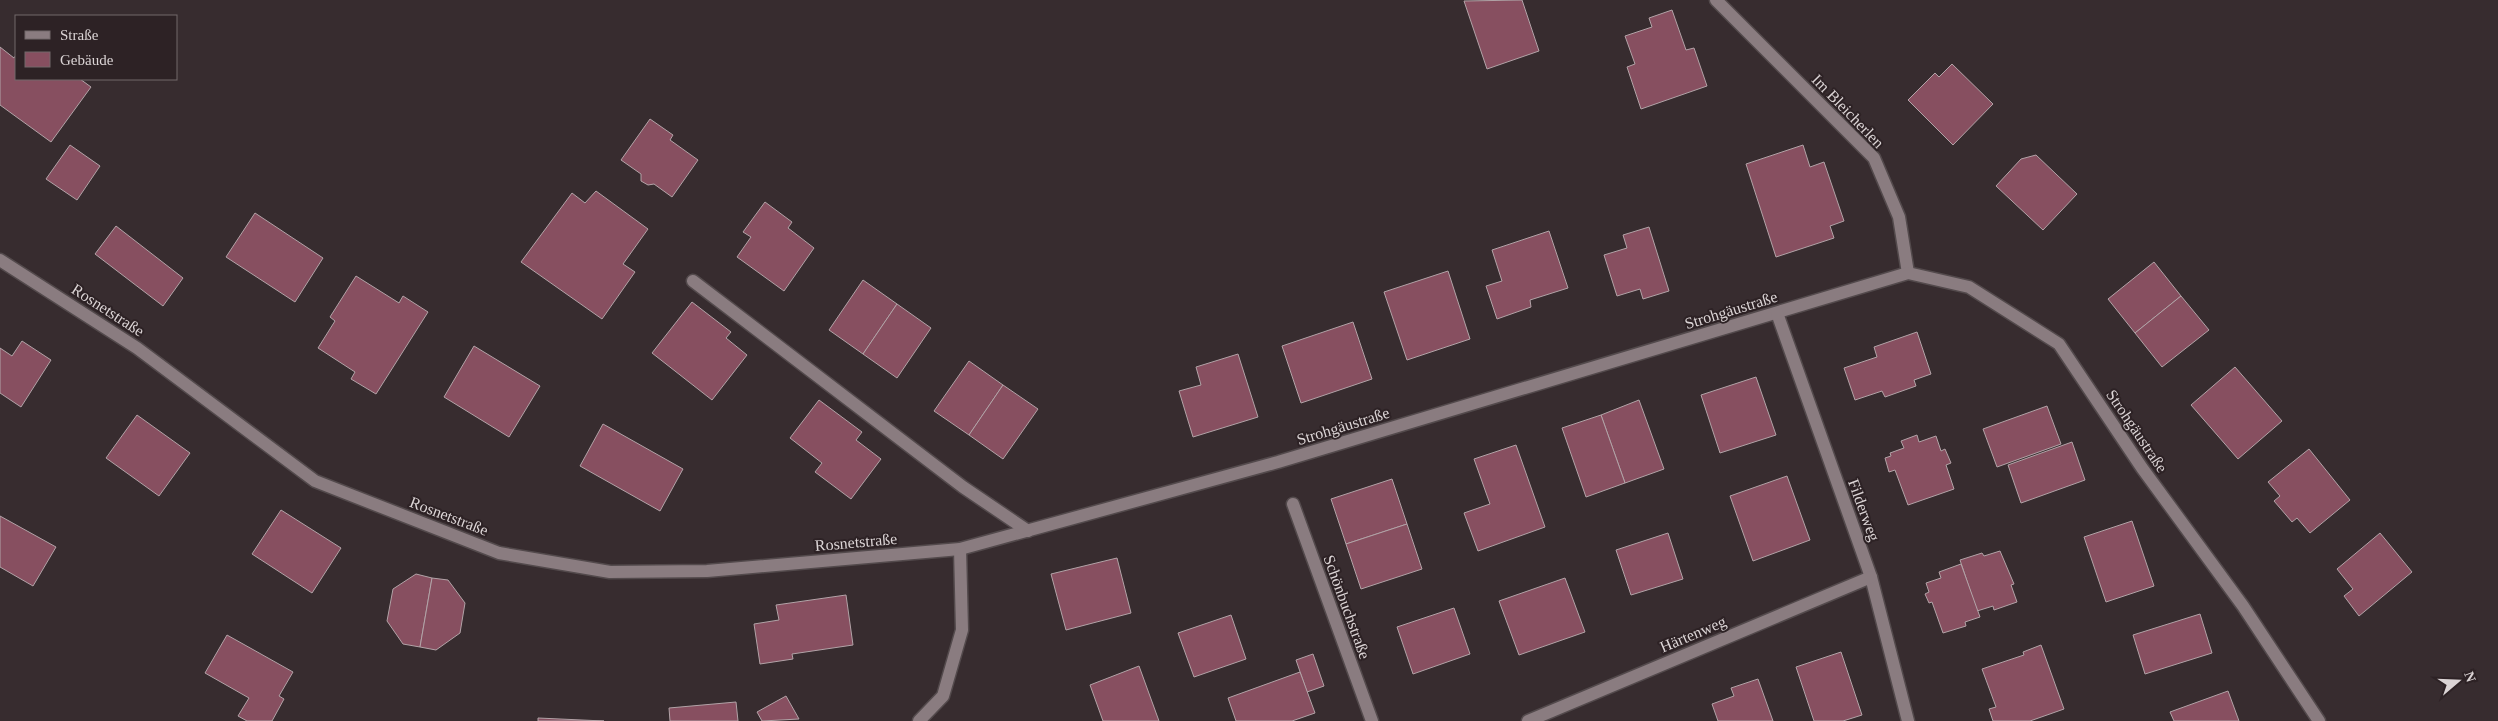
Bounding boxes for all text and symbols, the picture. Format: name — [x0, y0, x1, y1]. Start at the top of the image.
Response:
legend — [15, 15, 178, 80]
text: Straße — [60, 27, 99, 43]
text: Gebäude — [60, 52, 114, 68]
street label: Im Bleicherlen — [1809, 71, 1887, 151]
street label: Rosnetstraße — [69, 280, 147, 340]
street label: Strohgäustraße — [1683, 288, 1780, 333]
street label: Strohgäustraße — [2102, 386, 2171, 476]
street label: Strohgäustraße — [1295, 404, 1392, 449]
street label: Filderweg — [1844, 477, 1883, 544]
street label: Rosnetstraße — [407, 493, 491, 539]
street label: Rosnetstraße — [814, 530, 898, 554]
street label: Schönbuchstraße — [1320, 553, 1374, 661]
street label: Härtenweg — [1657, 612, 1729, 656]
north arrow — [2433, 656, 2483, 706]
text: N — [2461, 670, 2479, 684]

